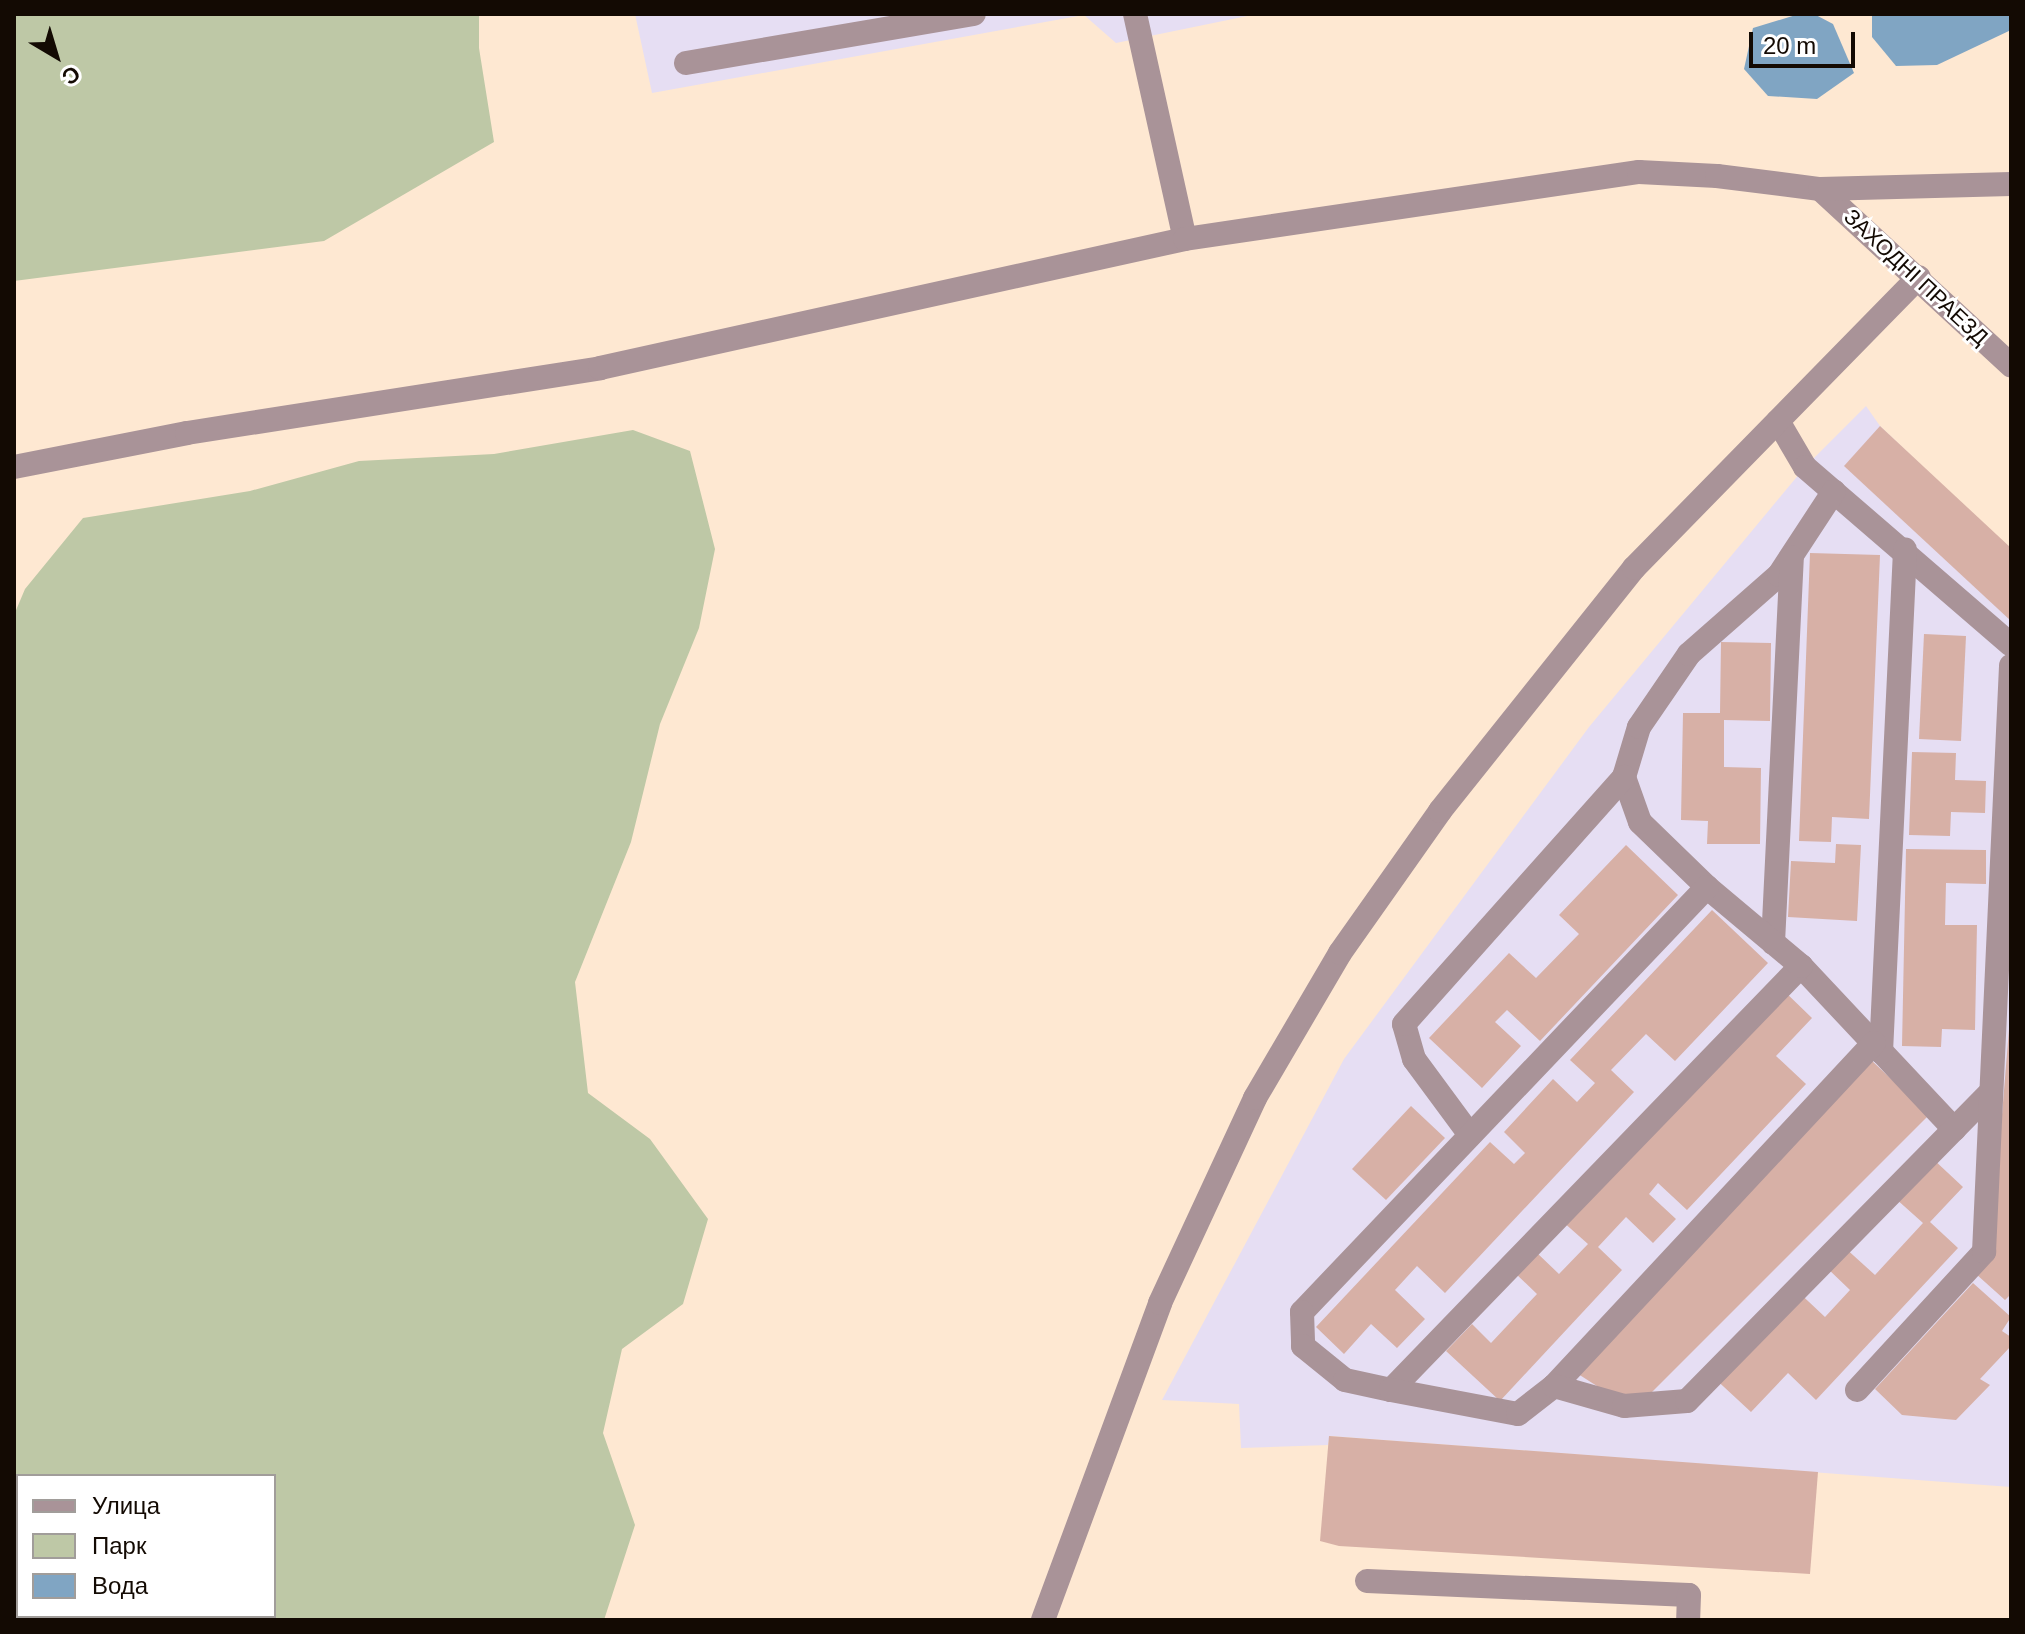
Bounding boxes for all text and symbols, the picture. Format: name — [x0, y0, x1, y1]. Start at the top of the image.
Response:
north arrow — [16, 16, 96, 96]
scale bar — [1753, 16, 1859, 66]
text: 20 m — [1763, 32, 1816, 59]
text: С — [57, 61, 85, 90]
street label: ЗАХОДНІ ПРАЕЗД — [1838, 203, 1994, 351]
legend — [16, 1474, 276, 1618]
text: Улица — [92, 1492, 160, 1519]
text: Парк — [92, 1532, 146, 1559]
text: Вода — [92, 1572, 148, 1599]

